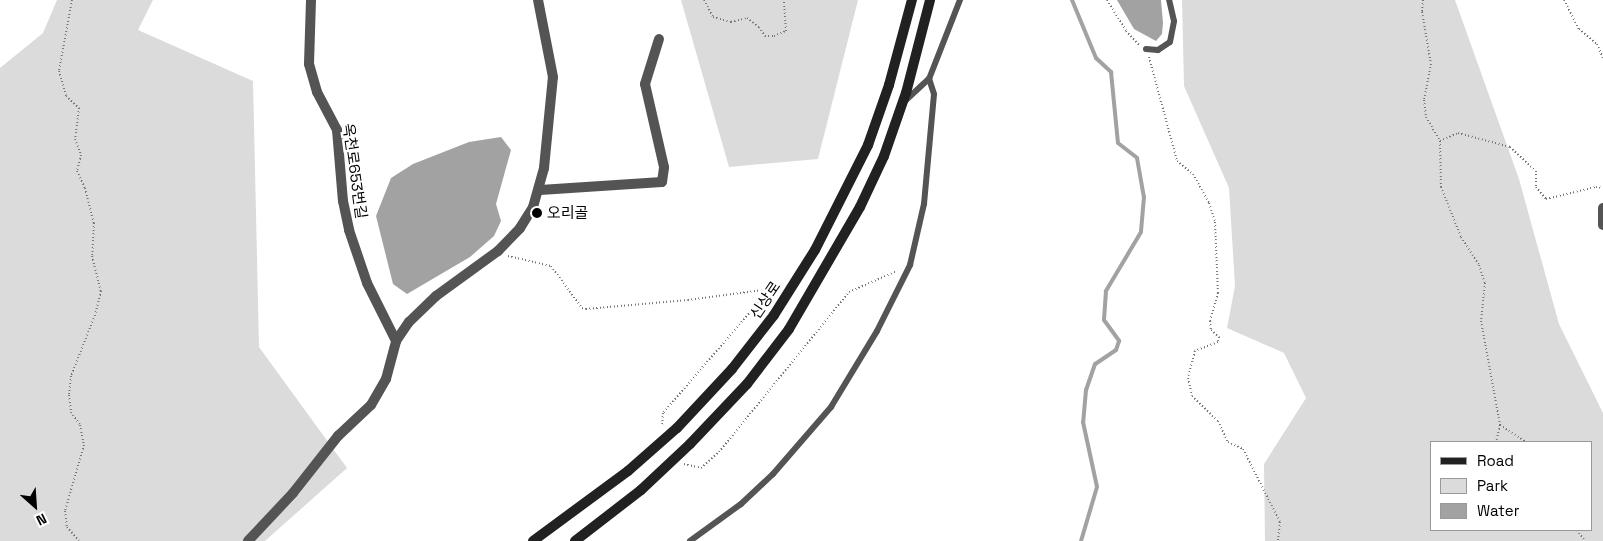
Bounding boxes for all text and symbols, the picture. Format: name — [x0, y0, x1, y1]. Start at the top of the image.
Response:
street label: 옥천로653번길 — [339, 122, 371, 220]
place label: 오리골 — [547, 204, 588, 222]
marker: 오리골 — [531, 207, 543, 219]
street label: 신상로 — [746, 278, 784, 322]
legend — [1430, 441, 1593, 531]
text: Road — [1477, 451, 1514, 470]
text: Park — [1477, 476, 1508, 495]
north arrow — [10, 481, 60, 531]
text: Water — [1477, 501, 1519, 520]
text: N — [33, 509, 50, 530]

